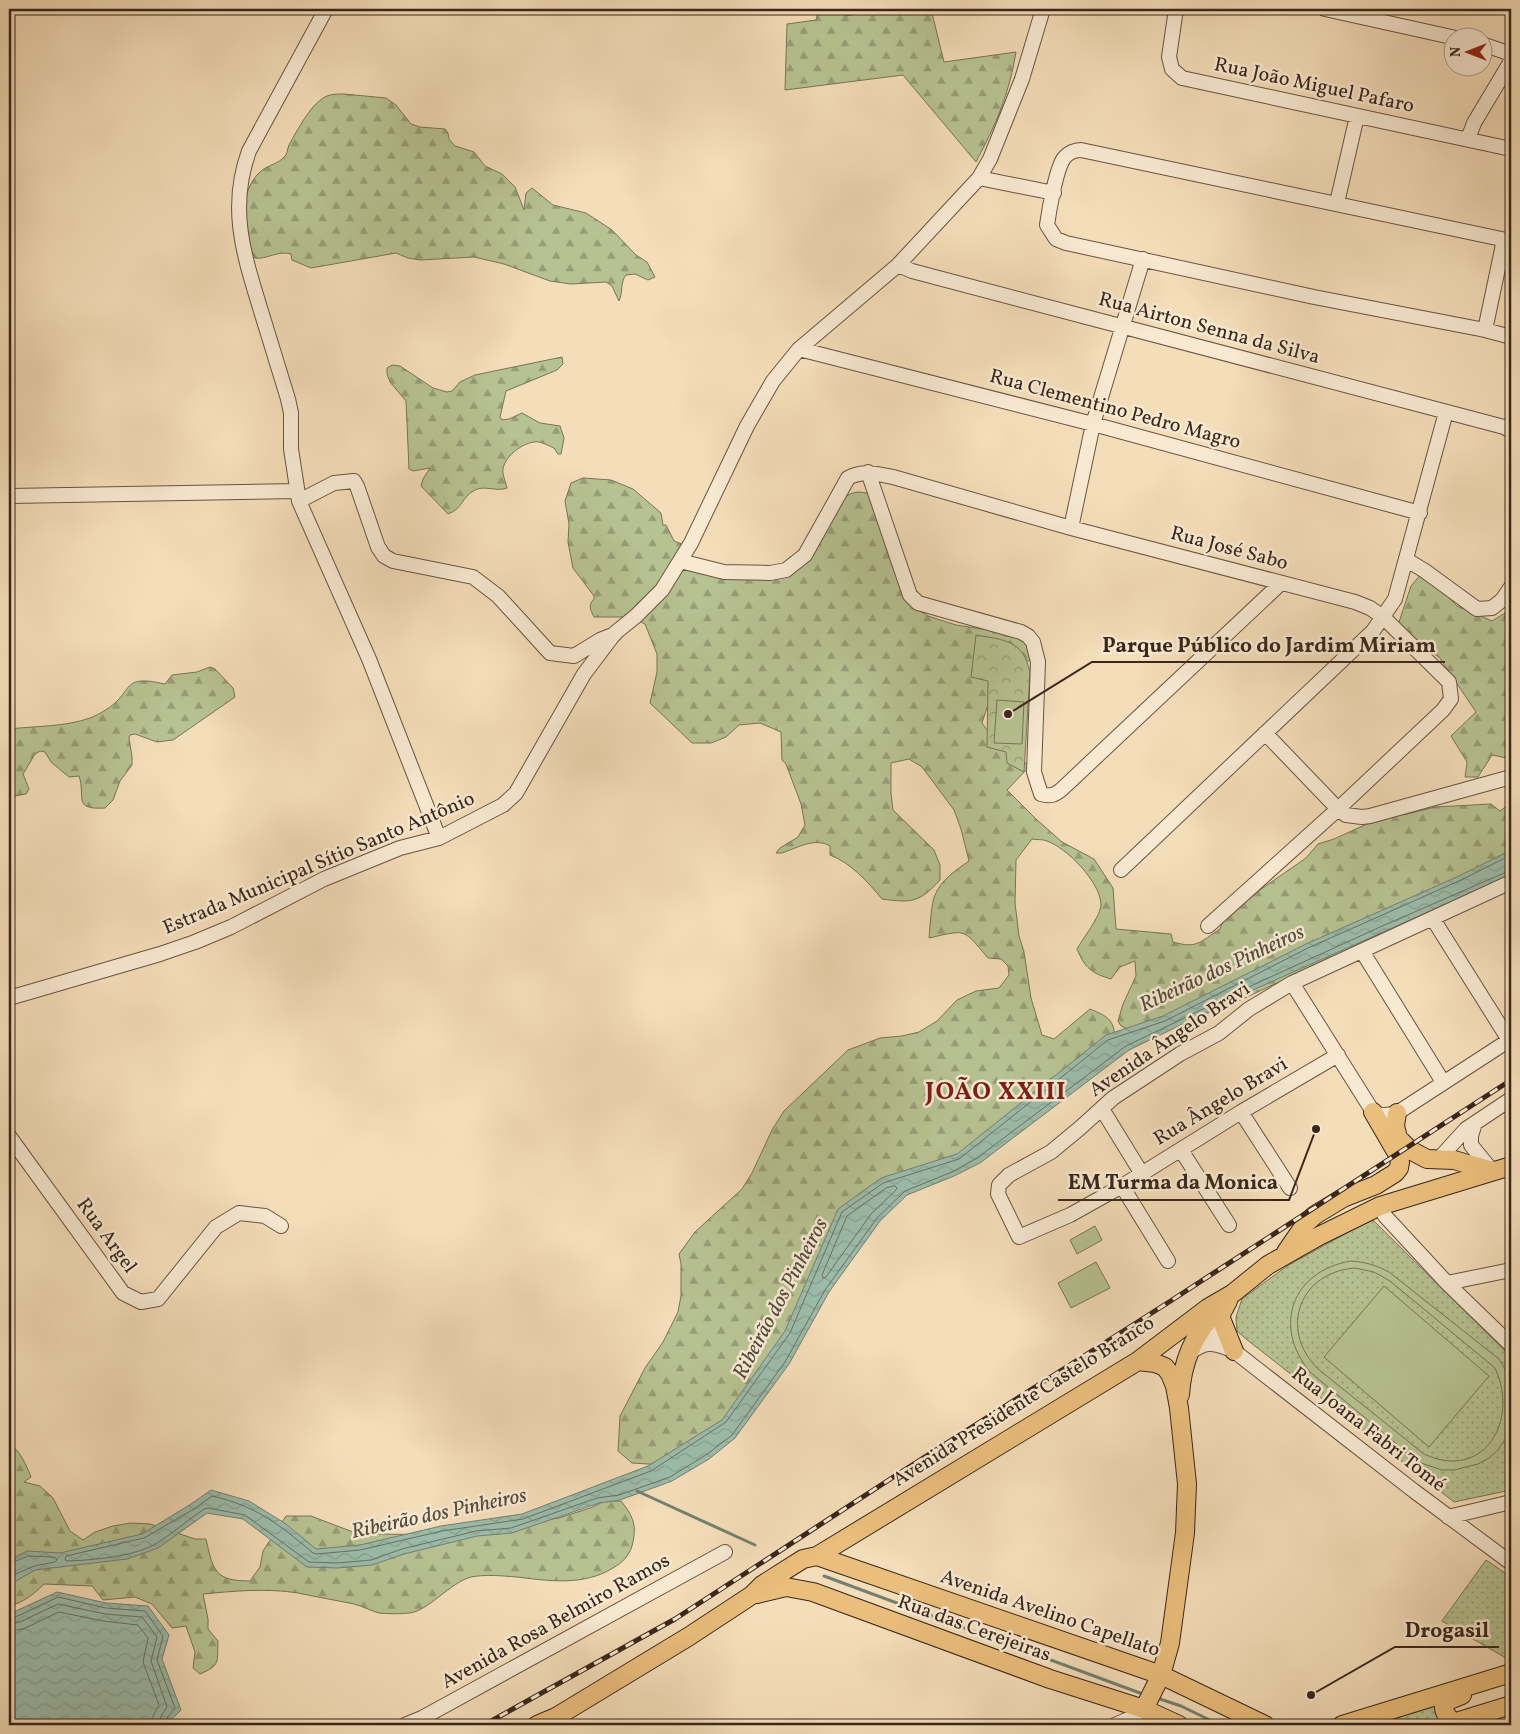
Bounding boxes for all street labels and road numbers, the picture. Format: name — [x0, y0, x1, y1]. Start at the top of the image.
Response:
street label: Rua João Miguel Pafaro — [1211, 51, 1417, 121]
street label: Rua Airton Senna da Silva — [1095, 286, 1323, 372]
street label: Rua Clementino Pedro Magro — [986, 363, 1244, 457]
street label: Rua José Sabo — [1167, 520, 1291, 578]
street label: Estrada Municipal Sítio Santo Antônio — [159, 785, 479, 943]
street label: Avenida Ângelo Bravi — [1084, 976, 1256, 1104]
street label: Rua Ângelo Bravi — [1149, 1051, 1293, 1153]
street label: Rua Argel — [69, 1193, 143, 1279]
street label: Avenida Presidente Castelo Branco — [888, 1310, 1160, 1494]
street label: Rua Joana Fabri Tomé — [1285, 1361, 1451, 1499]
street label: Avenida Rosa Belmiro Ramos — [437, 1547, 675, 1697]
street label: Avenida Avelino Capellato — [937, 1563, 1163, 1665]
street label: Rua das Cerejeiras — [893, 1588, 1055, 1670]

